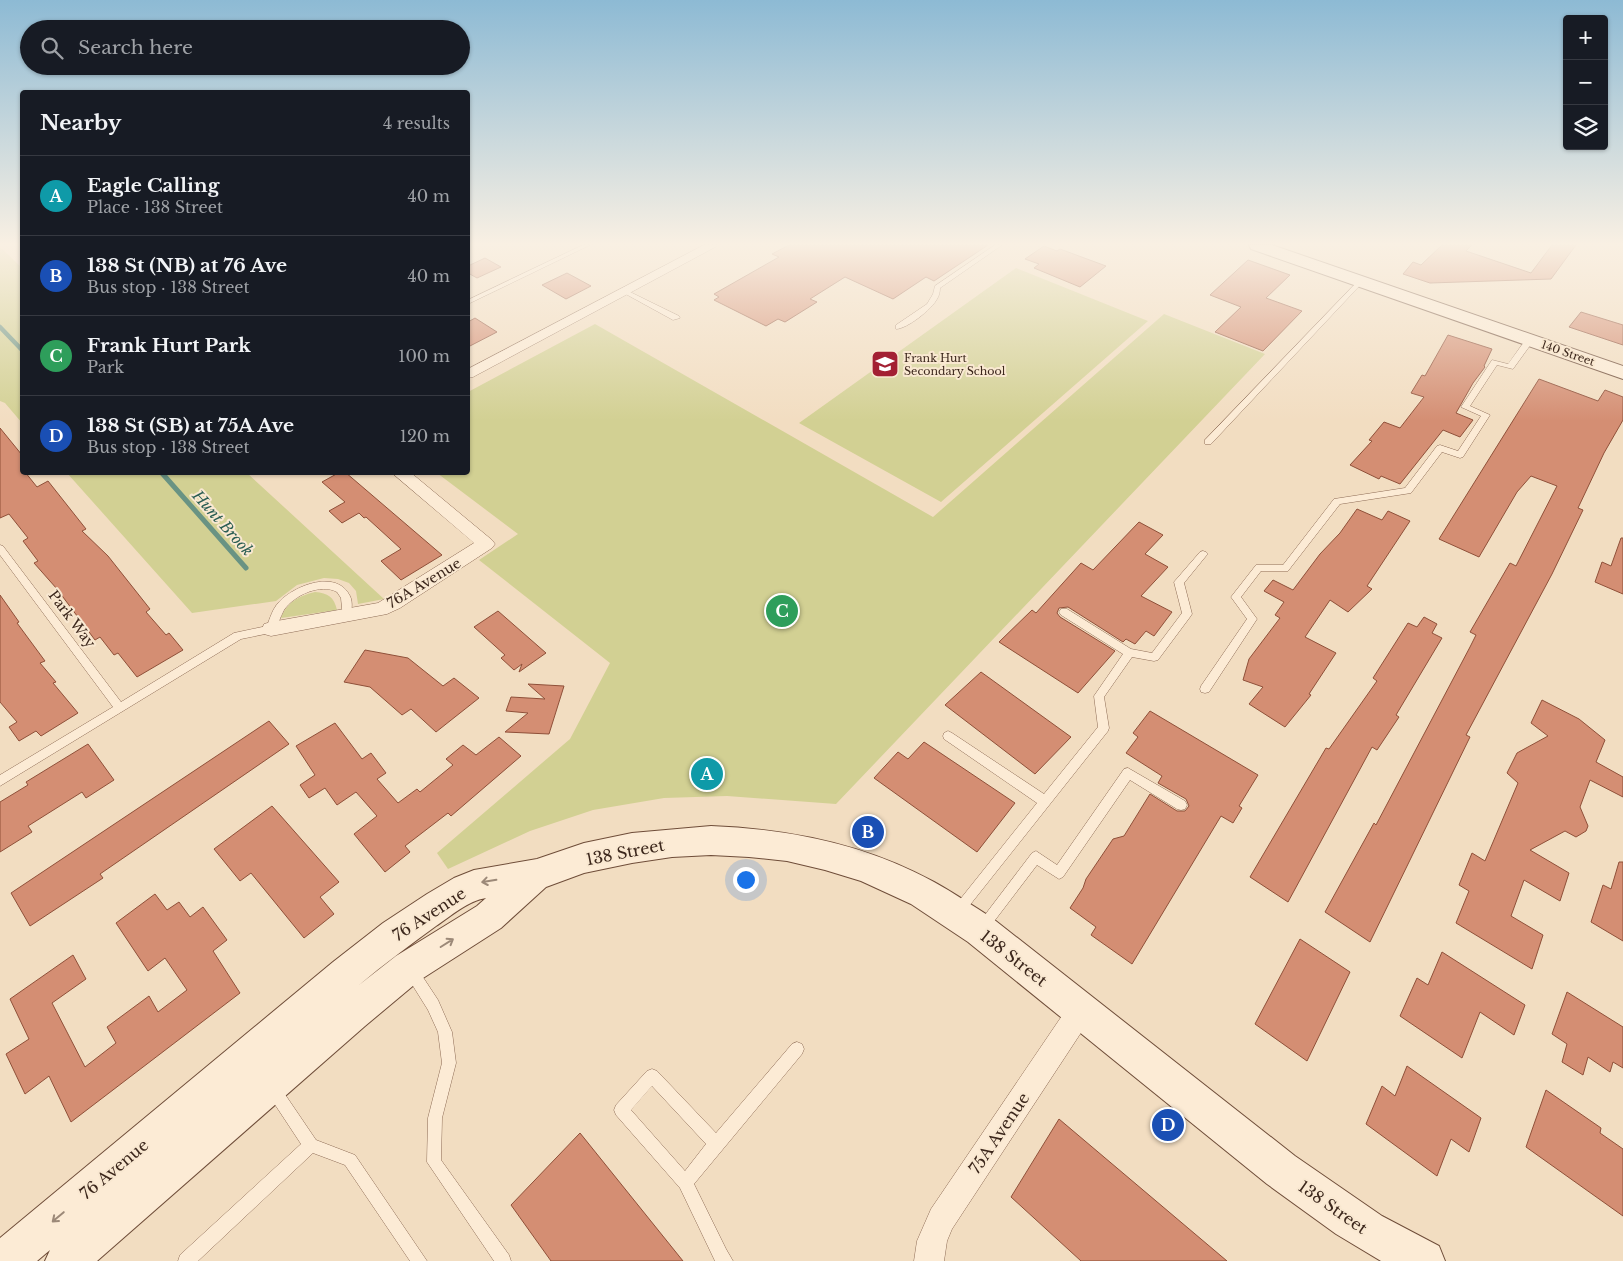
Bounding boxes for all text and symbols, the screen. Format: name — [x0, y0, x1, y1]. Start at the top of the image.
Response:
map controls — [1563, 15, 1608, 150]
button: + — [1563, 15, 1608, 60]
search box — [20, 20, 470, 75]
icon: search — [38, 34, 66, 62]
text: Search here — [78, 36, 193, 59]
button: − — [1563, 60, 1608, 105]
button: layers — [1563, 105, 1608, 150]
text: Nearby — [40, 110, 121, 136]
text: 4 results — [383, 113, 450, 133]
text: Eagle Calling — [87, 174, 219, 197]
text: A — [50, 186, 62, 206]
text: 40 m — [407, 186, 450, 206]
text: Place · 138 Street — [87, 197, 223, 217]
text: 138 St (NB) at 76 Ave — [87, 254, 287, 277]
text: B — [50, 266, 62, 286]
text: 40 m — [407, 266, 450, 286]
text: Bus stop · 138 Street — [87, 277, 250, 297]
text: Frank Hurt Park — [87, 334, 251, 357]
street label: 140 Street — [1540, 337, 1597, 369]
text: C — [49, 346, 63, 366]
text: 100 m — [398, 346, 450, 366]
school or university icon: Frank Hurt Secondary School — [870, 349, 900, 379]
place label: Frank Hurt Secondary School — [904, 351, 1006, 378]
text: Park — [87, 357, 124, 377]
text: 138 St (SB) at 75A Ave — [87, 414, 294, 437]
text: D — [49, 426, 63, 446]
text: 120 m — [400, 426, 450, 446]
text: Bus stop · 138 Street — [87, 437, 250, 457]
water label: Hunt Brook — [188, 486, 257, 560]
street label: 76A Avenue — [384, 554, 464, 612]
street label: Park Way — [45, 587, 100, 651]
pin: C — [766, 592, 798, 630]
pin: A — [691, 755, 723, 793]
pin: B — [852, 813, 884, 851]
street label: 138 Street — [584, 835, 666, 869]
your location — [733, 867, 759, 893]
one-way arrow — [481, 877, 497, 887]
street label: 76 Avenue — [389, 883, 469, 945]
street label: 138 Street — [977, 926, 1051, 990]
one-way arrow — [440, 938, 454, 948]
street label: 75A Avenue — [965, 1089, 1033, 1177]
pin: D — [1152, 1106, 1184, 1144]
street label: 76 Avenue — [76, 1135, 152, 1203]
street label: 138 Street — [1295, 1176, 1371, 1238]
one-way arrow — [51, 1211, 64, 1222]

